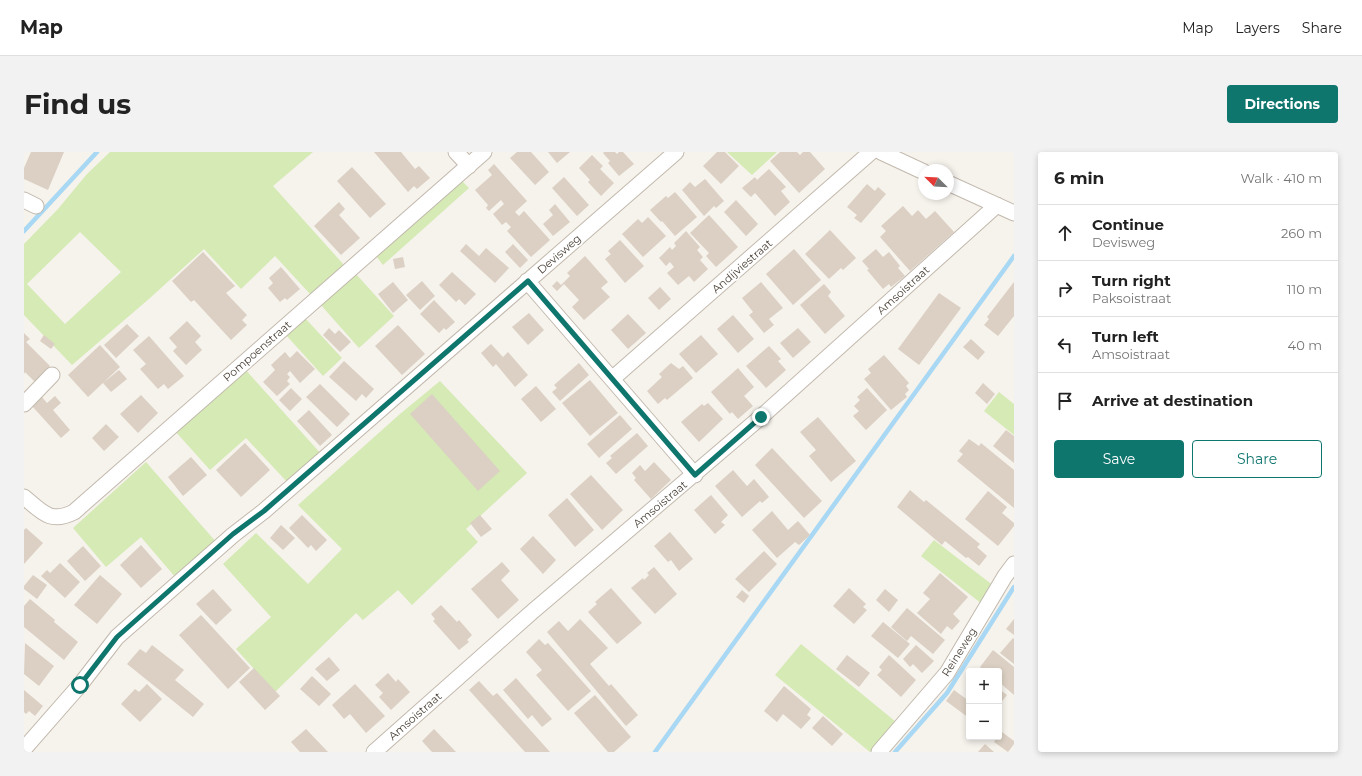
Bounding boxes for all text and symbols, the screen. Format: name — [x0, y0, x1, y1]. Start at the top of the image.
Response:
text: Map — [20, 16, 63, 39]
text: Map — [1182, 19, 1213, 37]
text: Layers — [1235, 19, 1280, 37]
text: Share — [1302, 19, 1342, 37]
button: Directions — [1227, 85, 1338, 123]
text: Find us — [24, 87, 131, 121]
north arrow — [918, 164, 954, 200]
text: 6 min — [1054, 168, 1104, 188]
text: Walk · 410 m — [1240, 170, 1322, 186]
text: Continue — [1092, 215, 1164, 234]
icon: ahead — [1054, 222, 1076, 244]
text: 260 m — [1281, 225, 1322, 241]
street label: Devisweg — [534, 231, 584, 277]
text: Devisweg — [1092, 234, 1155, 250]
street label: Andijviestraat — [709, 236, 776, 296]
street label: Amsoistraat — [874, 262, 933, 317]
text: Turn right — [1092, 271, 1171, 290]
icon: right — [1054, 278, 1076, 300]
text: 110 m — [1287, 281, 1322, 297]
text: Paksoistraat — [1092, 290, 1171, 306]
street label: Pompoenstraat — [220, 317, 294, 384]
text: Turn left — [1092, 327, 1159, 346]
icon: left — [1054, 334, 1076, 356]
text: 40 m — [1288, 337, 1322, 353]
text: Amsoistraat — [1092, 346, 1170, 362]
icon: arrive — [1054, 390, 1076, 412]
text: Arrive at destination — [1092, 391, 1253, 410]
route end — [752, 408, 770, 426]
button: Save — [1054, 440, 1184, 478]
button: Share — [1192, 440, 1322, 478]
street label: Amsoistraat — [630, 477, 690, 531]
street label: Reineweg — [938, 625, 980, 679]
map controls — [966, 668, 1002, 740]
button: + — [966, 668, 1002, 704]
route start — [71, 676, 89, 694]
street label: Amsoistraat — [385, 689, 445, 743]
button: − — [966, 704, 1002, 740]

